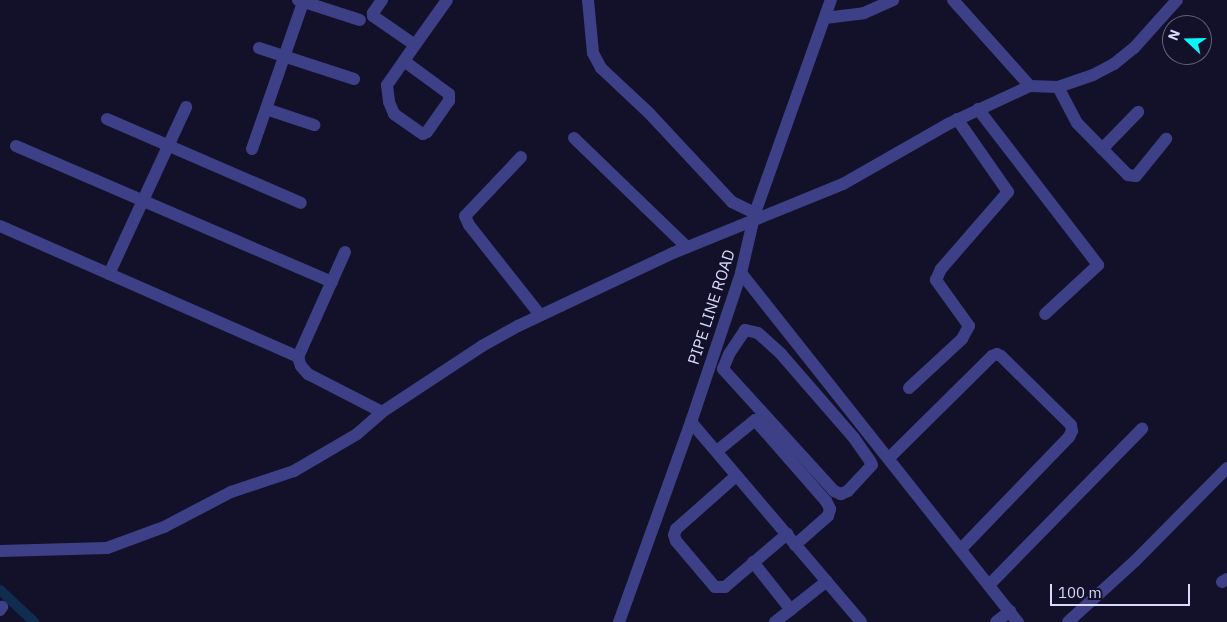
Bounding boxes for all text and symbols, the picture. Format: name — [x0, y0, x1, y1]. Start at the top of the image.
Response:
north arrow — [1162, 15, 1212, 65]
text: N — [1164, 27, 1184, 43]
street label: PIPE LINE ROAD — [683, 247, 739, 367]
scale bar — [1052, 574, 1192, 606]
text: 100 m — [1058, 583, 1102, 602]

